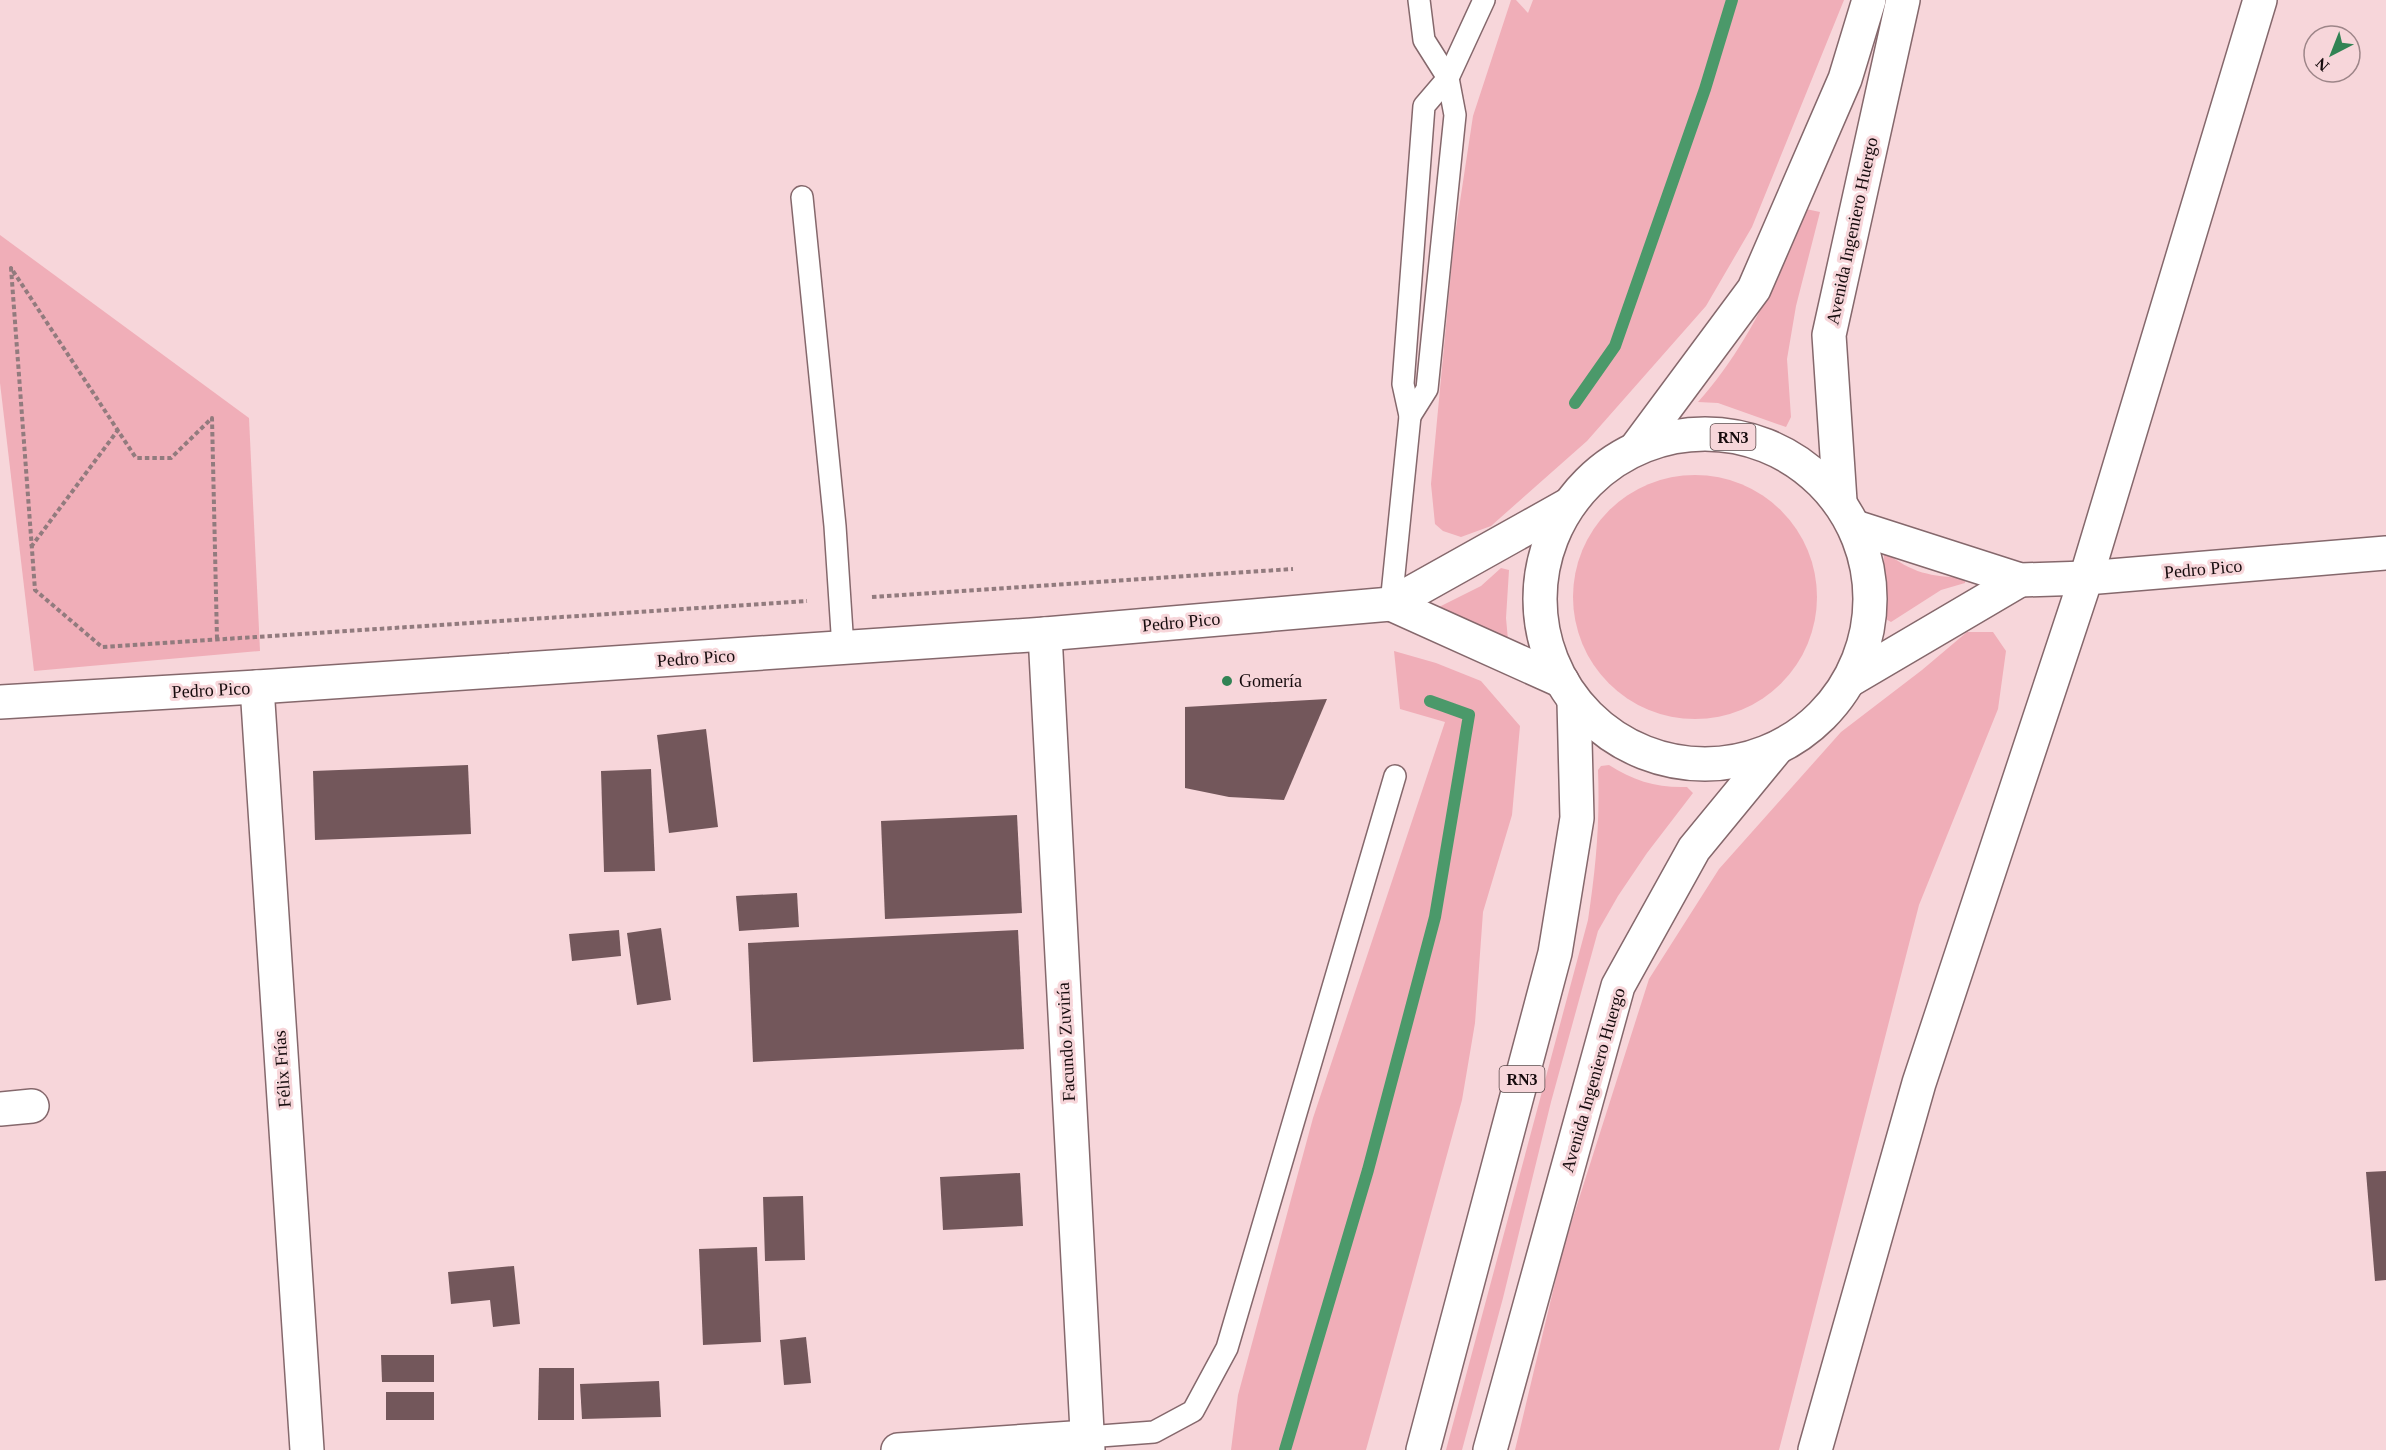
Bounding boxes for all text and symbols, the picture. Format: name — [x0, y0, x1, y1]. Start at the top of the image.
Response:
north arrow — [2302, 24, 2362, 84]
text: N — [2312, 54, 2332, 75]
street label: Avenida Ingeniero Huergo — [1822, 135, 1882, 327]
road number: RN3 — [1710, 424, 1756, 450]
street label: Pedro Pico — [2163, 556, 2243, 582]
street label: Pedro Pico — [1141, 609, 1221, 635]
street label: Pedro Pico — [656, 645, 736, 671]
place label: Gomería — [1239, 671, 1302, 691]
marker: Gomería — [1220, 674, 1234, 688]
street label: Pedro Pico — [171, 678, 251, 702]
street label: Facundo Zuviría — [1053, 982, 1079, 1102]
street label: Avenida Ingeniero Huergo — [1557, 985, 1629, 1175]
street label: Félix Frías — [269, 1030, 295, 1108]
road number: RN3 — [1500, 1066, 1544, 1092]

